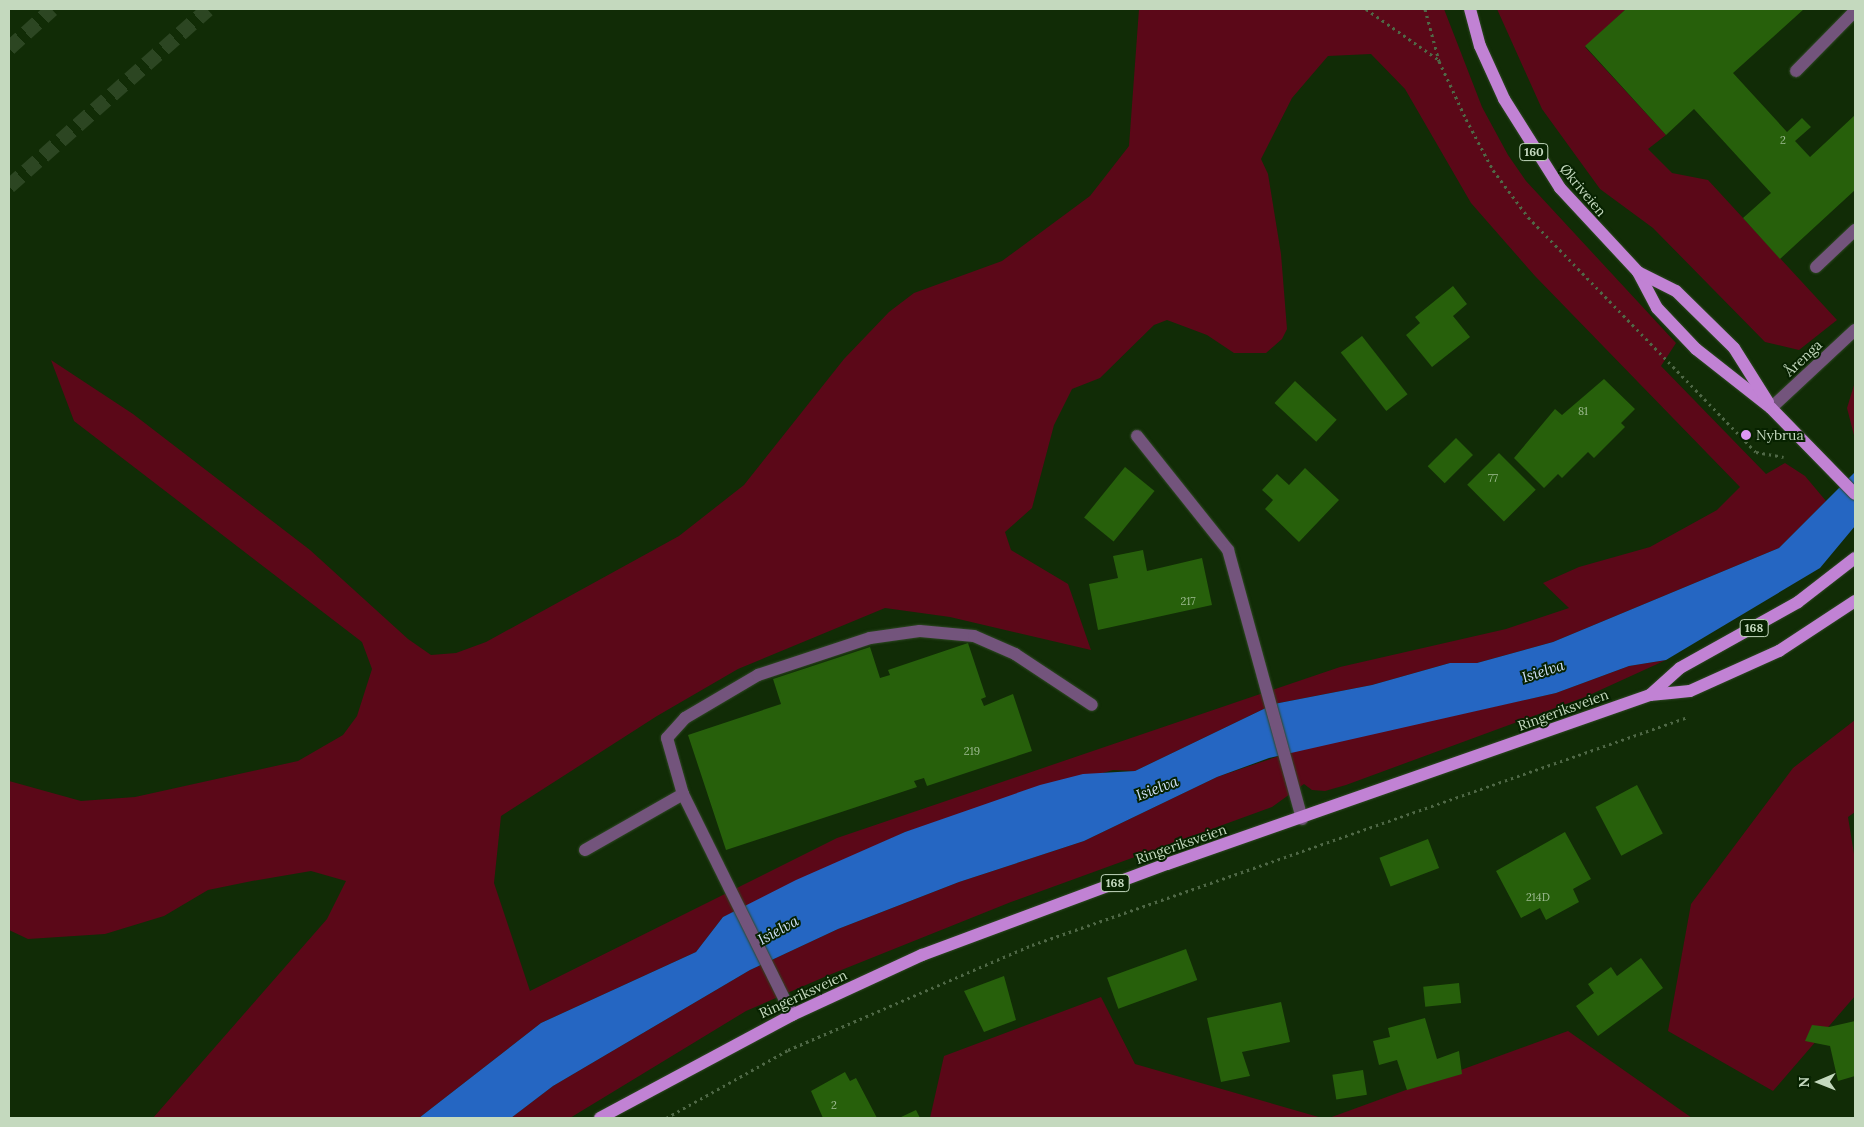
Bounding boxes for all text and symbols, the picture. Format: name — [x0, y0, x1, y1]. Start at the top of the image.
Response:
house number: 2 — [1780, 133, 1786, 147]
road number: 160 — [1519, 142, 1549, 162]
street label: Økriveien — [1556, 160, 1610, 220]
street label: Årenga — [1781, 336, 1825, 380]
house number: 81 — [1578, 404, 1588, 418]
place label: Nybrua — [1756, 427, 1804, 443]
marker: Nybrua — [1740, 429, 1752, 441]
house number: 77 — [1488, 471, 1498, 485]
house number: 217 — [1181, 594, 1195, 608]
road number: 168 — [1739, 618, 1769, 638]
water label: Isielva — [1519, 656, 1567, 686]
street label: Ringeriksveien — [1515, 686, 1611, 734]
house number: 219 — [964, 744, 980, 758]
water label: Isielva — [1133, 772, 1181, 804]
street label: Ringeriksveien — [1133, 821, 1229, 867]
road number: 168 — [1100, 874, 1130, 892]
house number: 214D — [1526, 890, 1550, 904]
water label: Isielva — [755, 912, 801, 948]
street label: Ringeriksveien — [756, 966, 850, 1022]
north arrow — [1794, 1057, 1844, 1107]
text: N — [1795, 1077, 1813, 1088]
house number: 2 — [831, 1098, 837, 1112]

